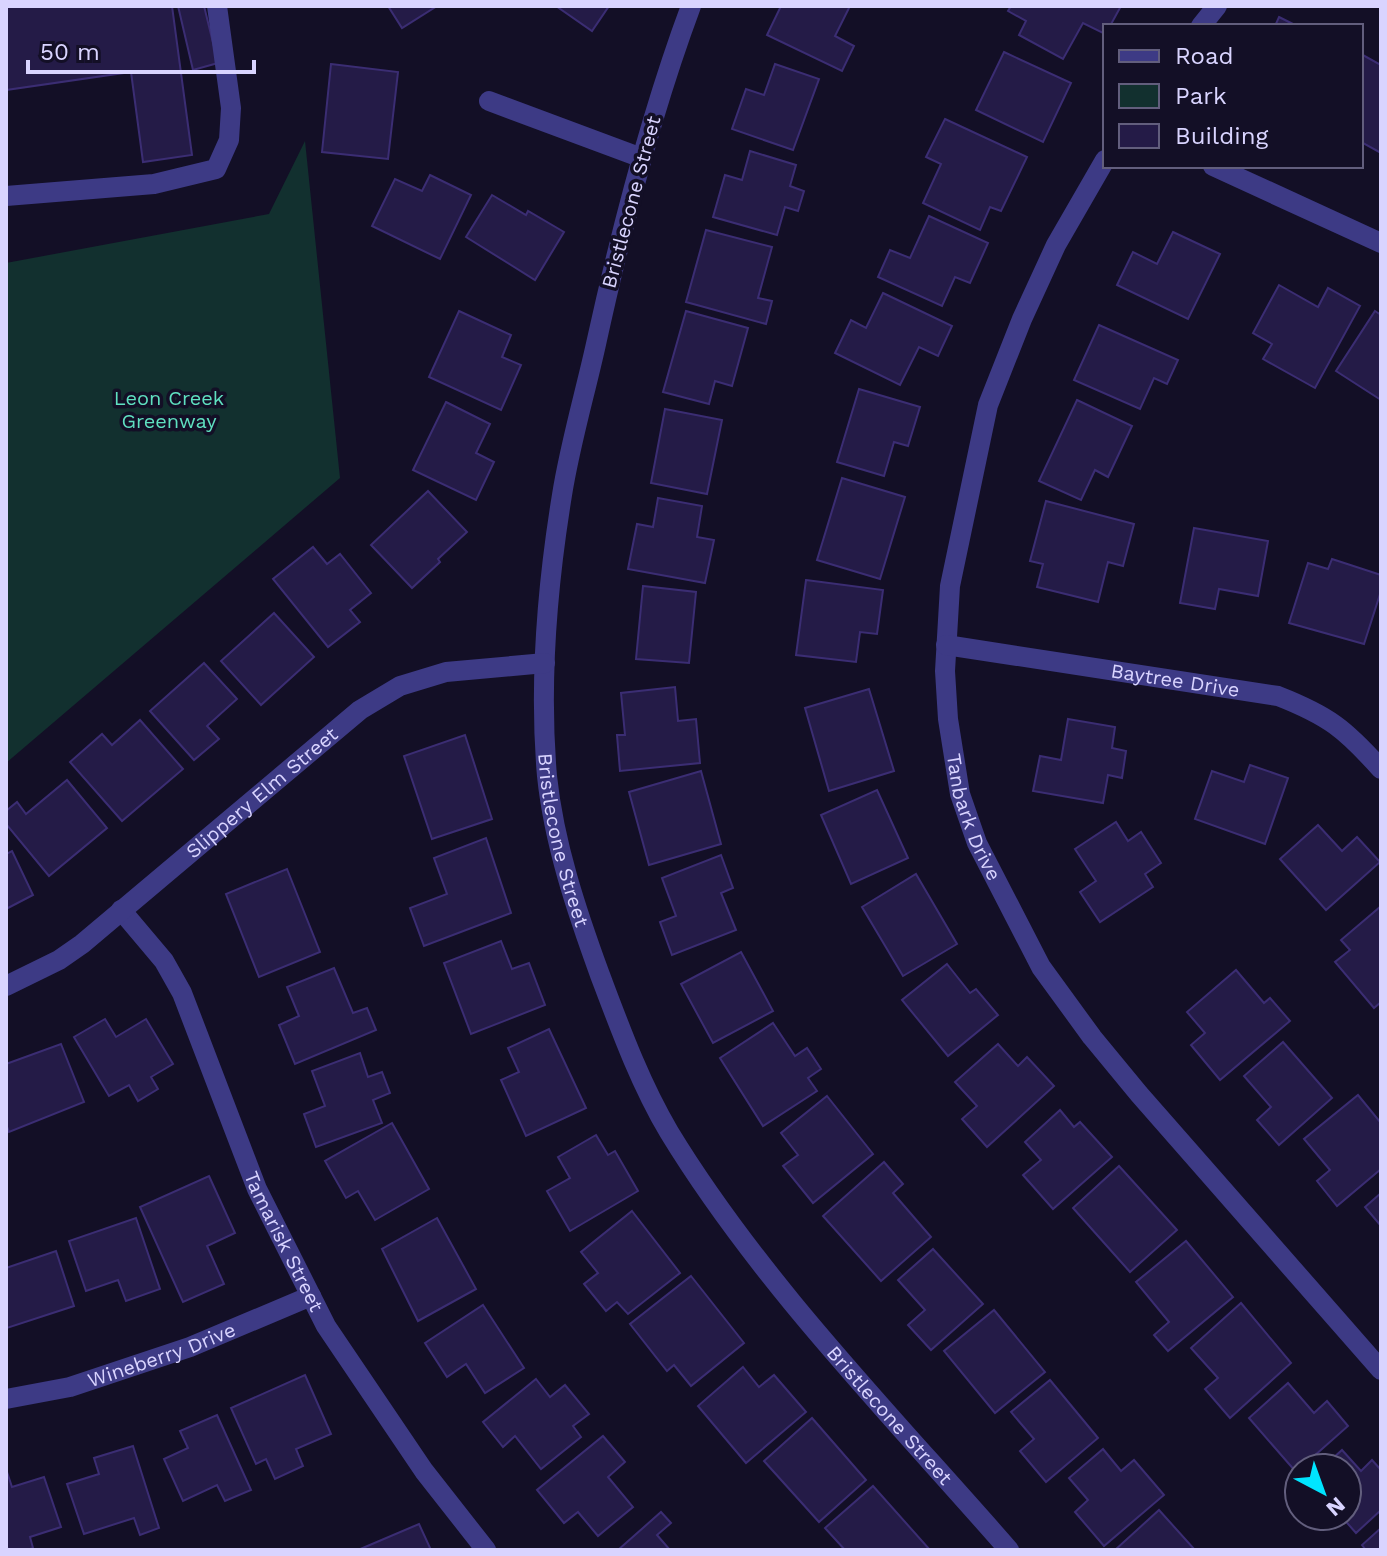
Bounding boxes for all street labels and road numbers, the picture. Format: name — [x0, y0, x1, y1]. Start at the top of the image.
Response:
street label: Bristlecone Street — [596, 113, 666, 291]
street label: Baytree Drive — [1109, 658, 1241, 702]
street label: Slippery Elm Street — [181, 722, 343, 863]
street label: Bristlecone Street — [533, 752, 594, 930]
street label: Tanbark Drive — [942, 752, 1006, 885]
street label: Tamarisk Street — [239, 1168, 329, 1316]
street label: Wineberry Drive — [84, 1317, 239, 1392]
street label: Bristlecone Street — [822, 1341, 958, 1490]

